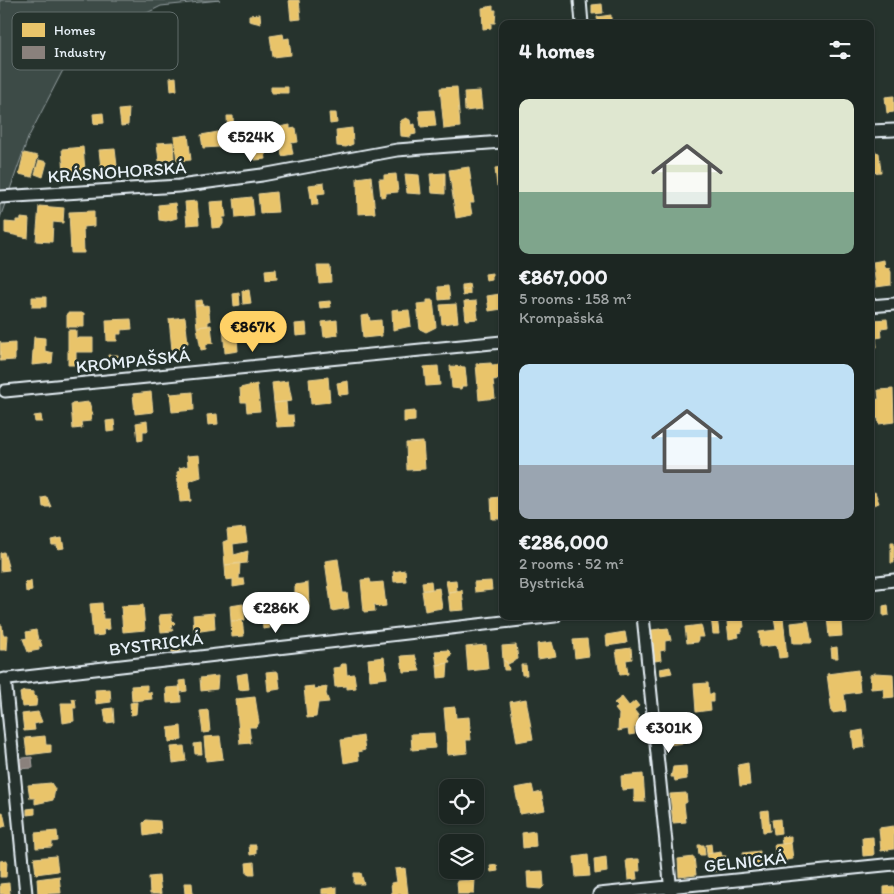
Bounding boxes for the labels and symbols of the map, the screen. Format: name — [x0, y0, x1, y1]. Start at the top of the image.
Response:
legend — [12, 12, 178, 70]
text: Homes — [54, 22, 96, 39]
text: Industry — [54, 44, 106, 61]
pin: €524K — [216, 120, 286, 163]
street label: KRÁSNOHORSKÁ — [47, 156, 188, 188]
pin: €867K — [218, 310, 288, 353]
street label: KROMPAŠSKÁ — [75, 344, 192, 378]
pin: €286K — [241, 592, 311, 634]
street label: BYSTRICKÁ — [108, 627, 205, 661]
pin: €301K — [634, 712, 704, 754]
street label: GELNICKÁ — [703, 847, 788, 877]

